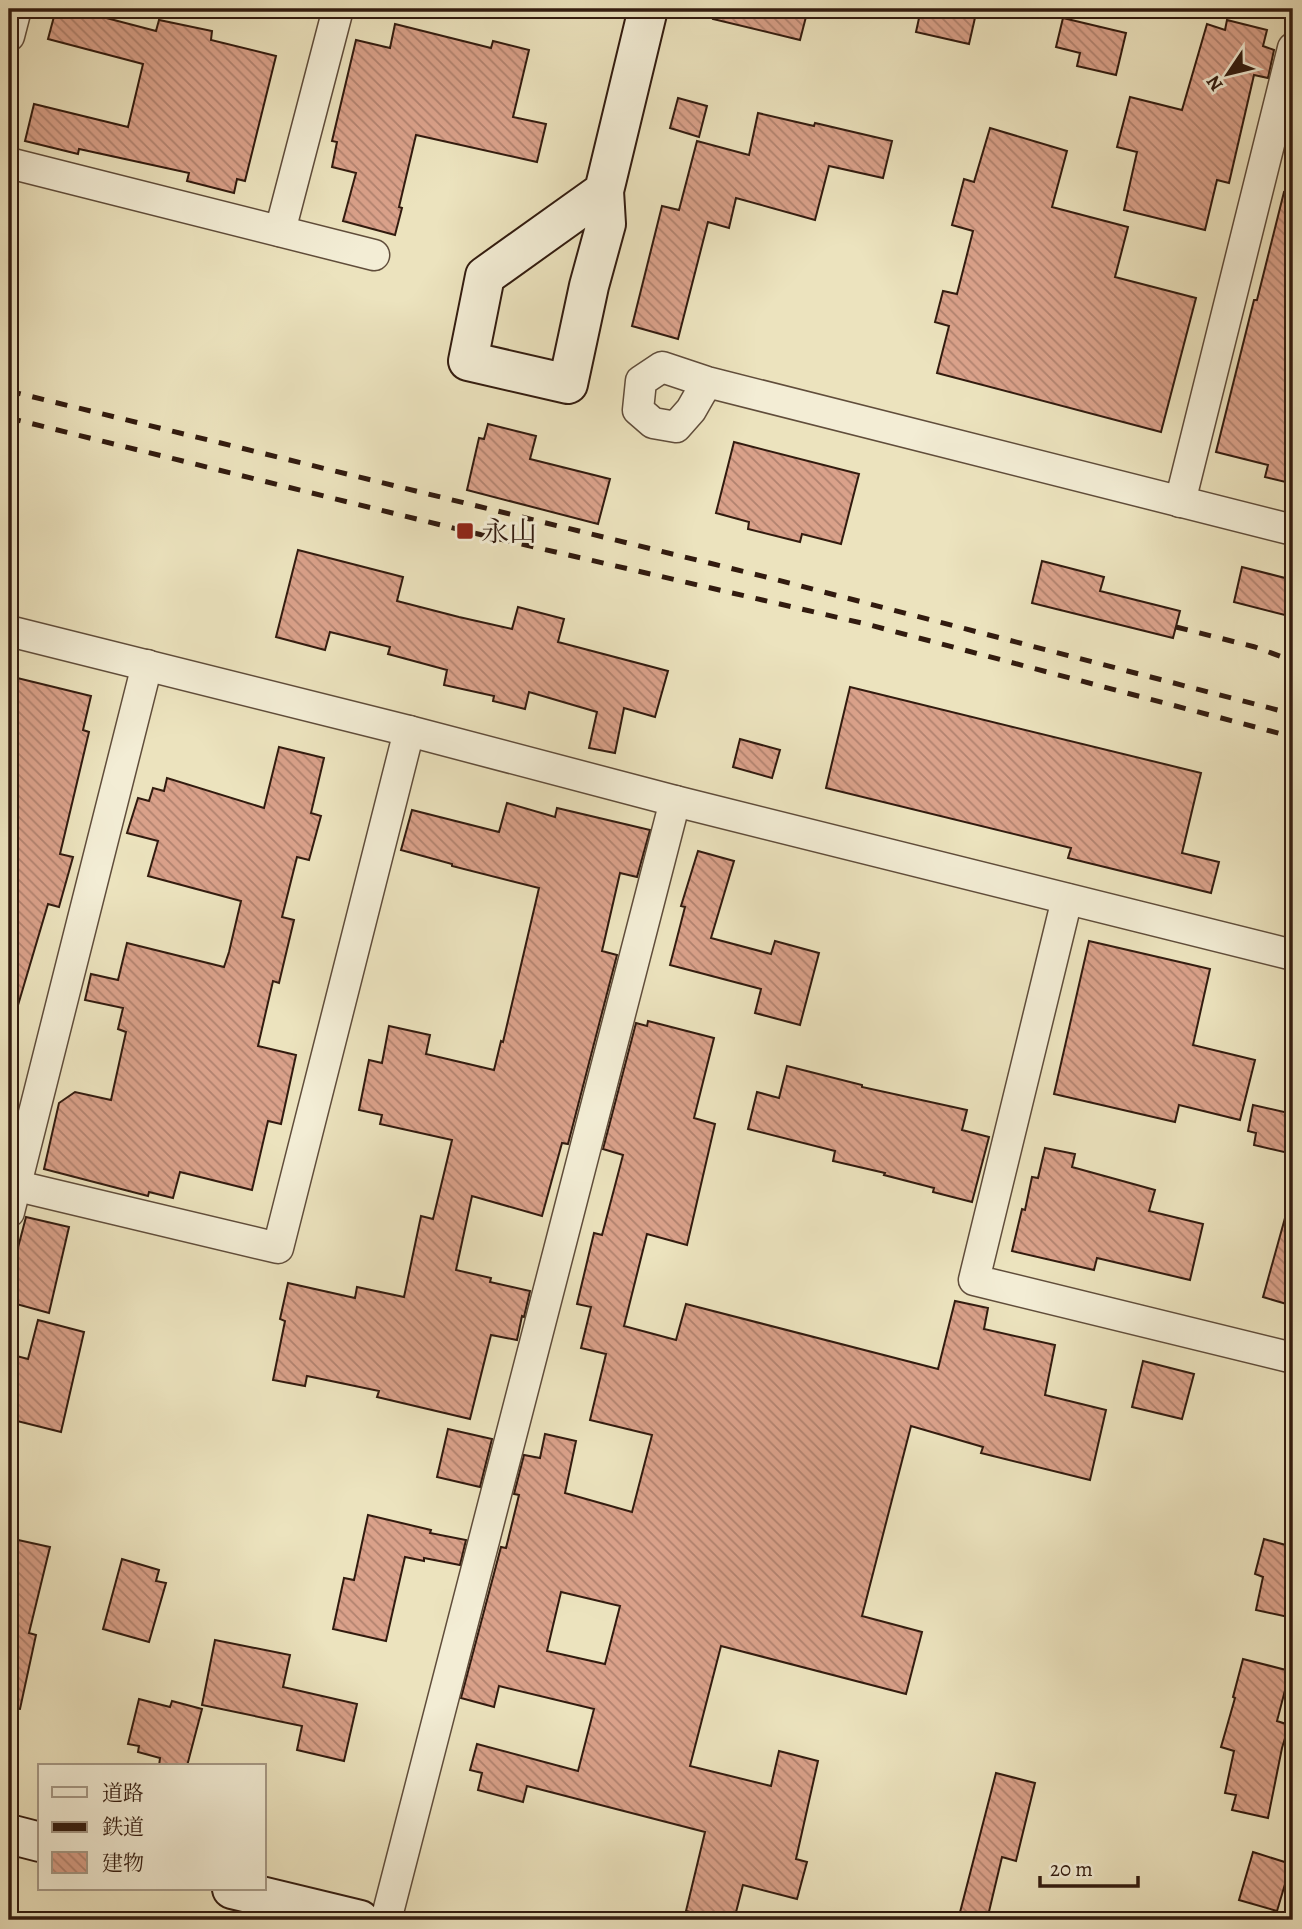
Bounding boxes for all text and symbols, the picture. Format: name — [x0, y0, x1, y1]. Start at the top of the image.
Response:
north arrow — [1194, 38, 1264, 108]
text: N — [1200, 70, 1230, 96]
place label: 永山 — [481, 513, 537, 551]
marker: 永山 — [455, 521, 475, 541]
legend — [38, 1764, 266, 1890]
text: 道路 — [102, 1779, 144, 1807]
text: 鉄道 — [102, 1813, 144, 1841]
scale bar — [1040, 1845, 1138, 1889]
text: 建物 — [102, 1849, 144, 1877]
text: 20 m — [1050, 1855, 1093, 1883]

